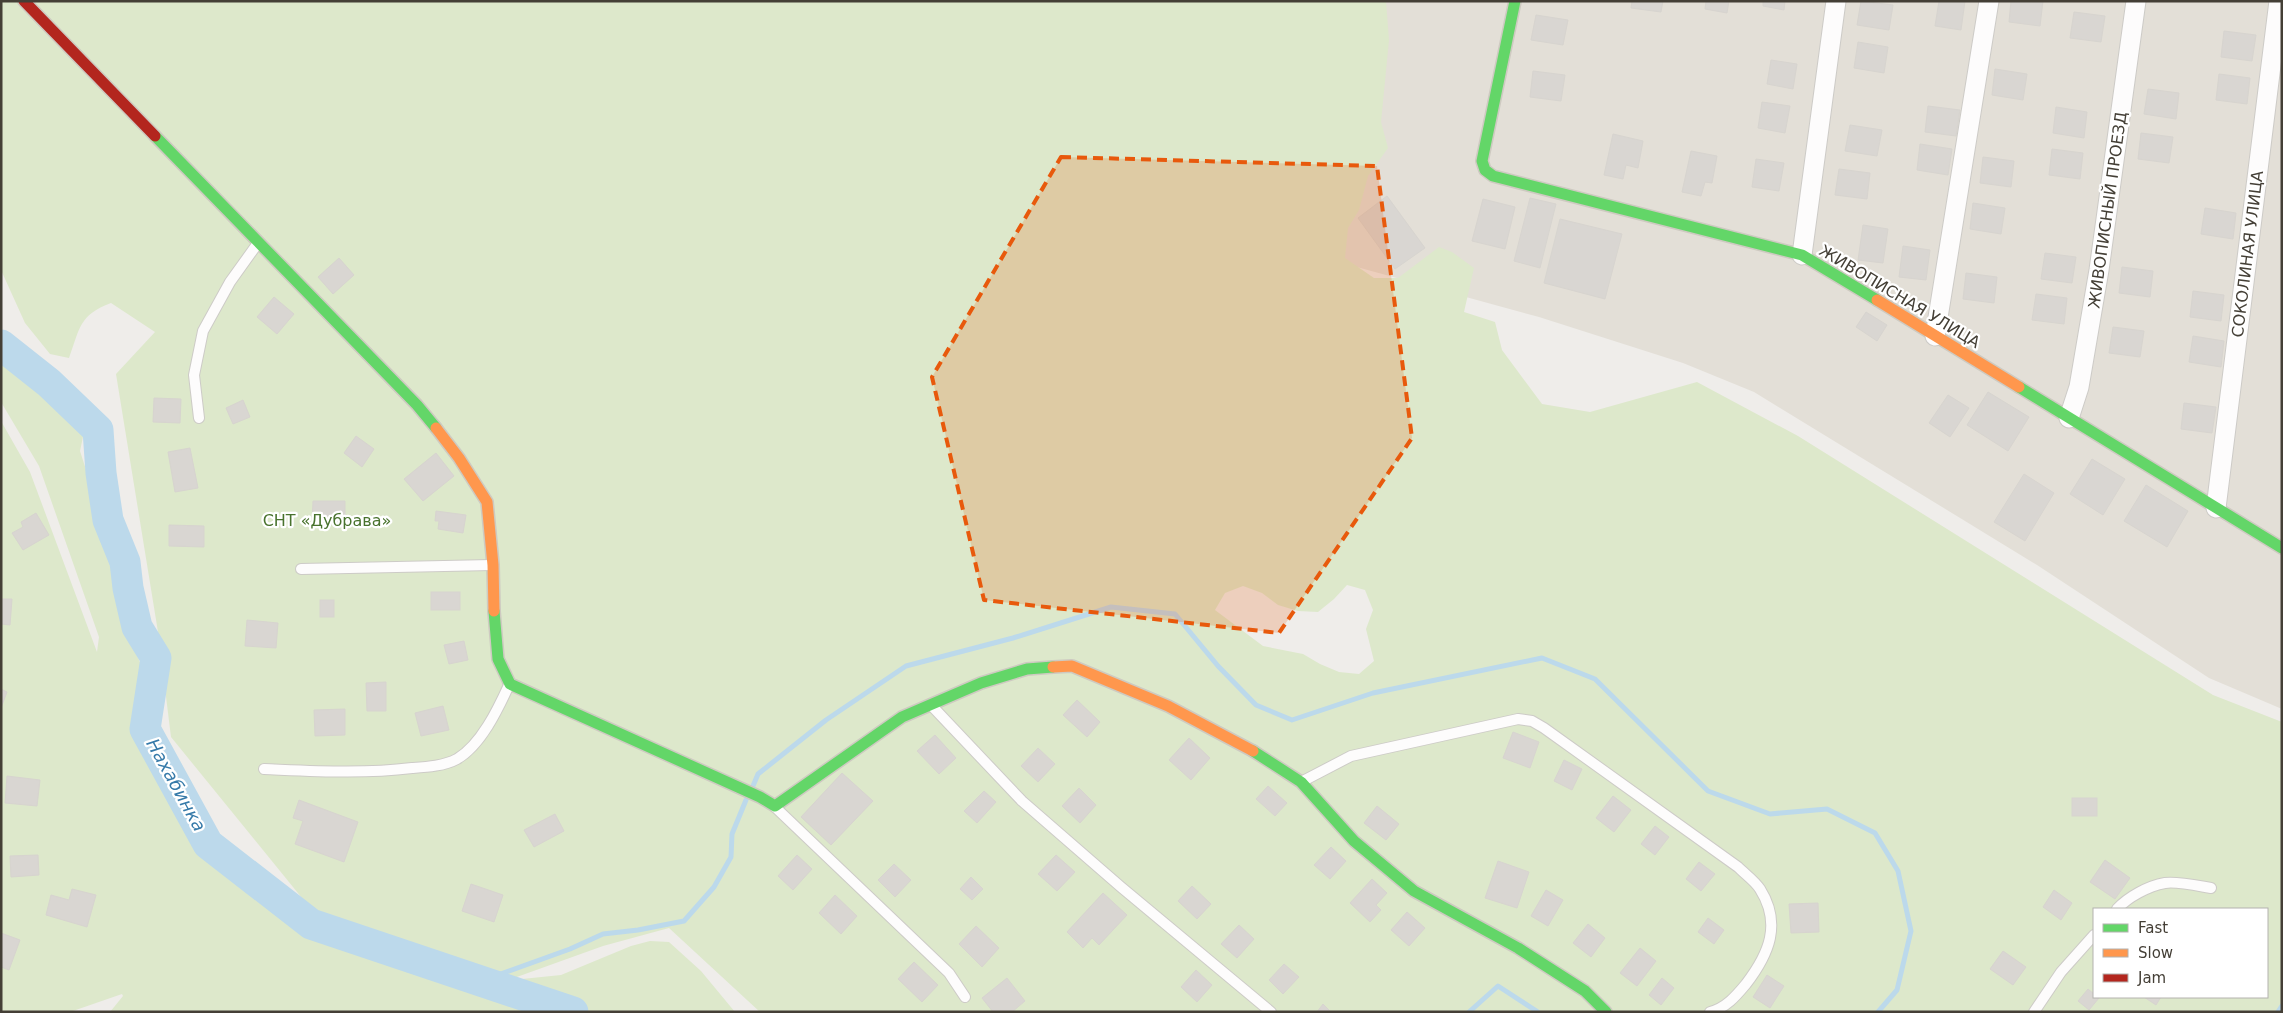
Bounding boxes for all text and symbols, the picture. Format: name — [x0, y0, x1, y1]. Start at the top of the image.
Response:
street label: ЖИВОПИСНЫЙ ПРОЕЗД — [2084, 111, 2131, 310]
street label: СОКОЛИНАЯ УЛИЦА — [2228, 169, 2267, 339]
street label: ЖИВОПИСНАЯ УЛИЦА — [1816, 241, 1984, 352]
park label: СНТ «Дубрава» — [263, 511, 391, 530]
water label: Нахабинка — [142, 735, 211, 835]
legend — [2093, 908, 2268, 998]
text: Fast — [2138, 919, 2168, 937]
text: Slow — [2138, 944, 2173, 962]
text: Jam — [2137, 969, 2166, 987]

